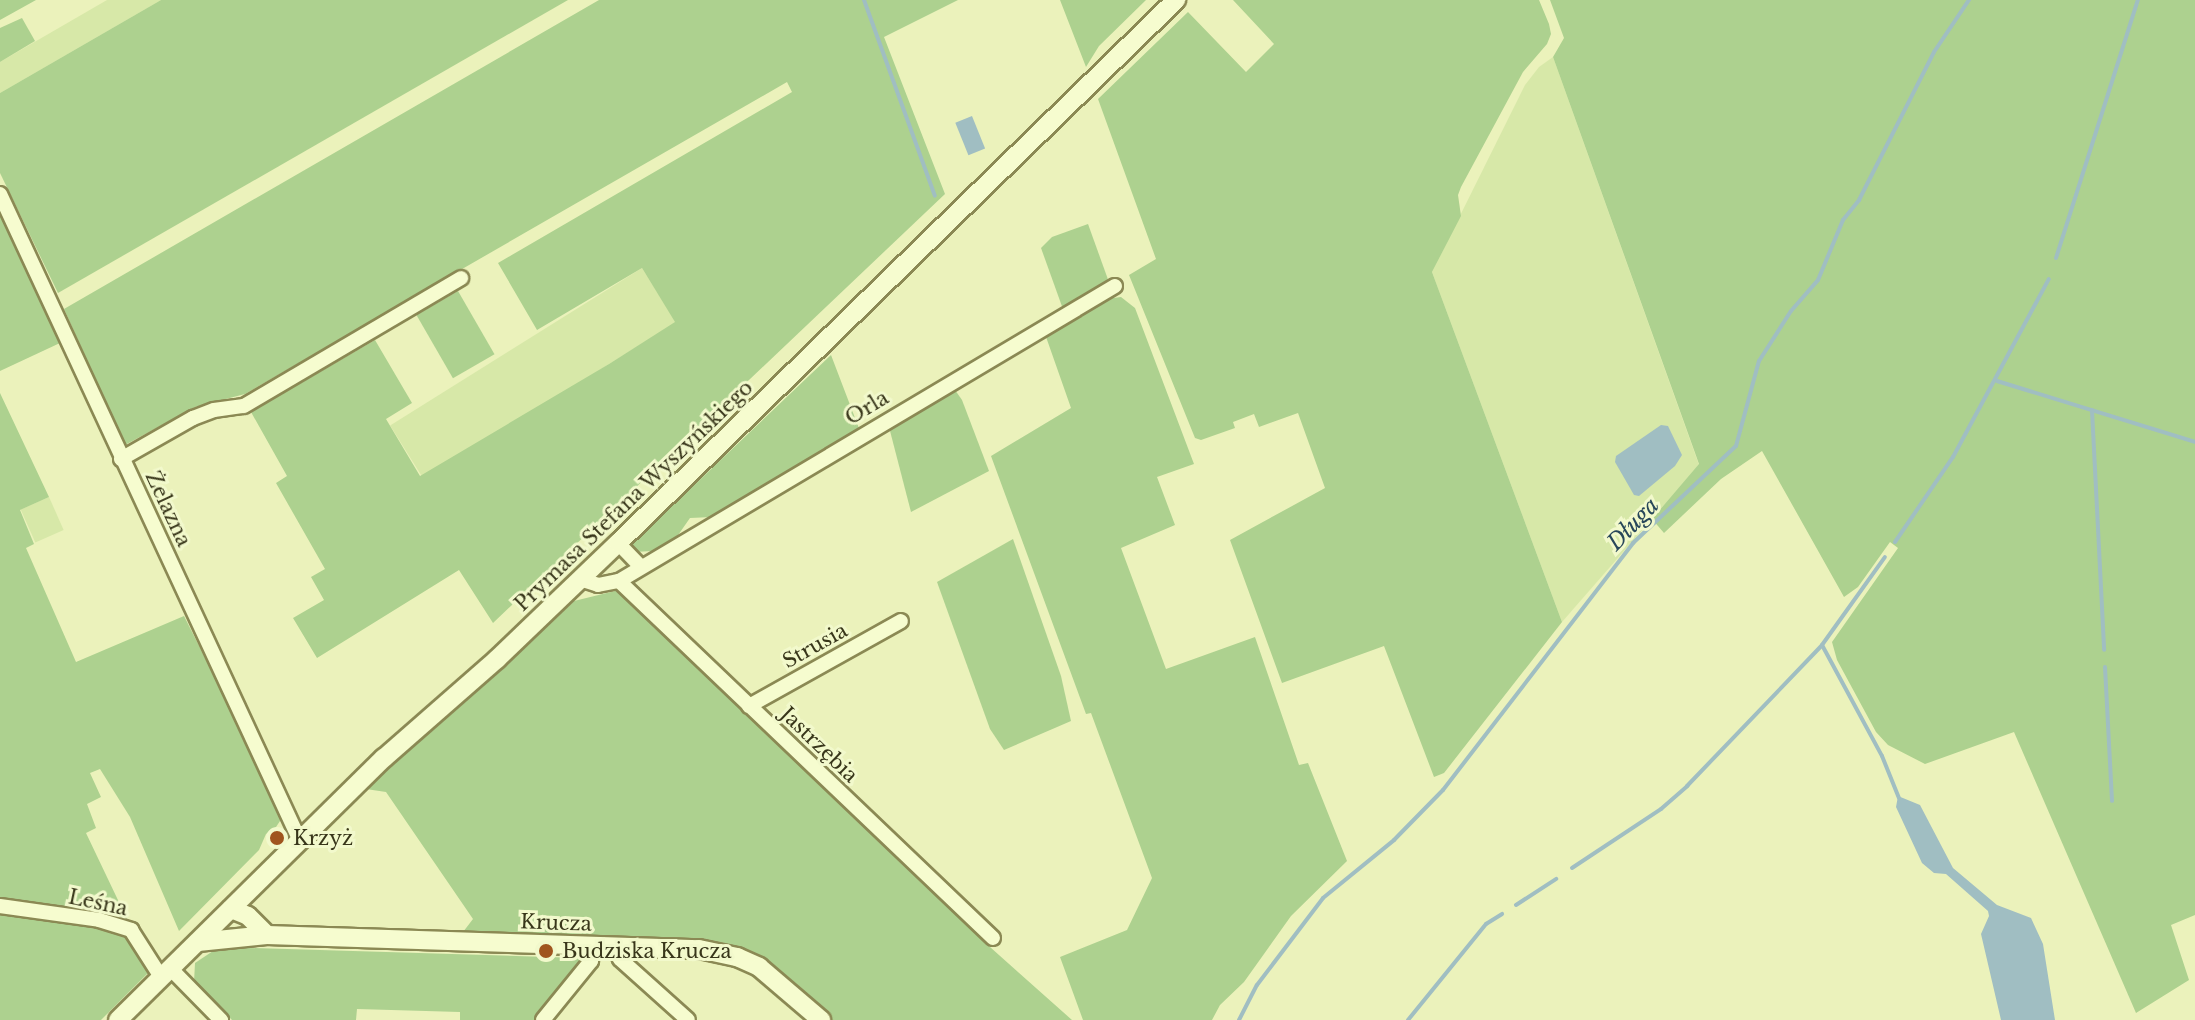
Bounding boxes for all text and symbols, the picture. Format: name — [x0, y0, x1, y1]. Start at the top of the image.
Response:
street label: Prymasa Stefana Wyszyńskiego — [510, 375, 758, 617]
street label: Orla — [841, 386, 893, 430]
street label: Żelazna — [140, 467, 196, 551]
water label: Długa — [1602, 492, 1664, 556]
street label: Strusia — [778, 618, 852, 674]
street label: Jastrzębia — [775, 702, 863, 788]
place label: Krzyż — [293, 826, 353, 850]
marker: Krzyż — [268, 829, 286, 847]
street label: Leśna — [66, 885, 130, 921]
street label: Krucza — [520, 910, 592, 936]
place label: Budziska Krucza — [562, 939, 732, 963]
marker: Budziska Krucza — [537, 942, 555, 960]

